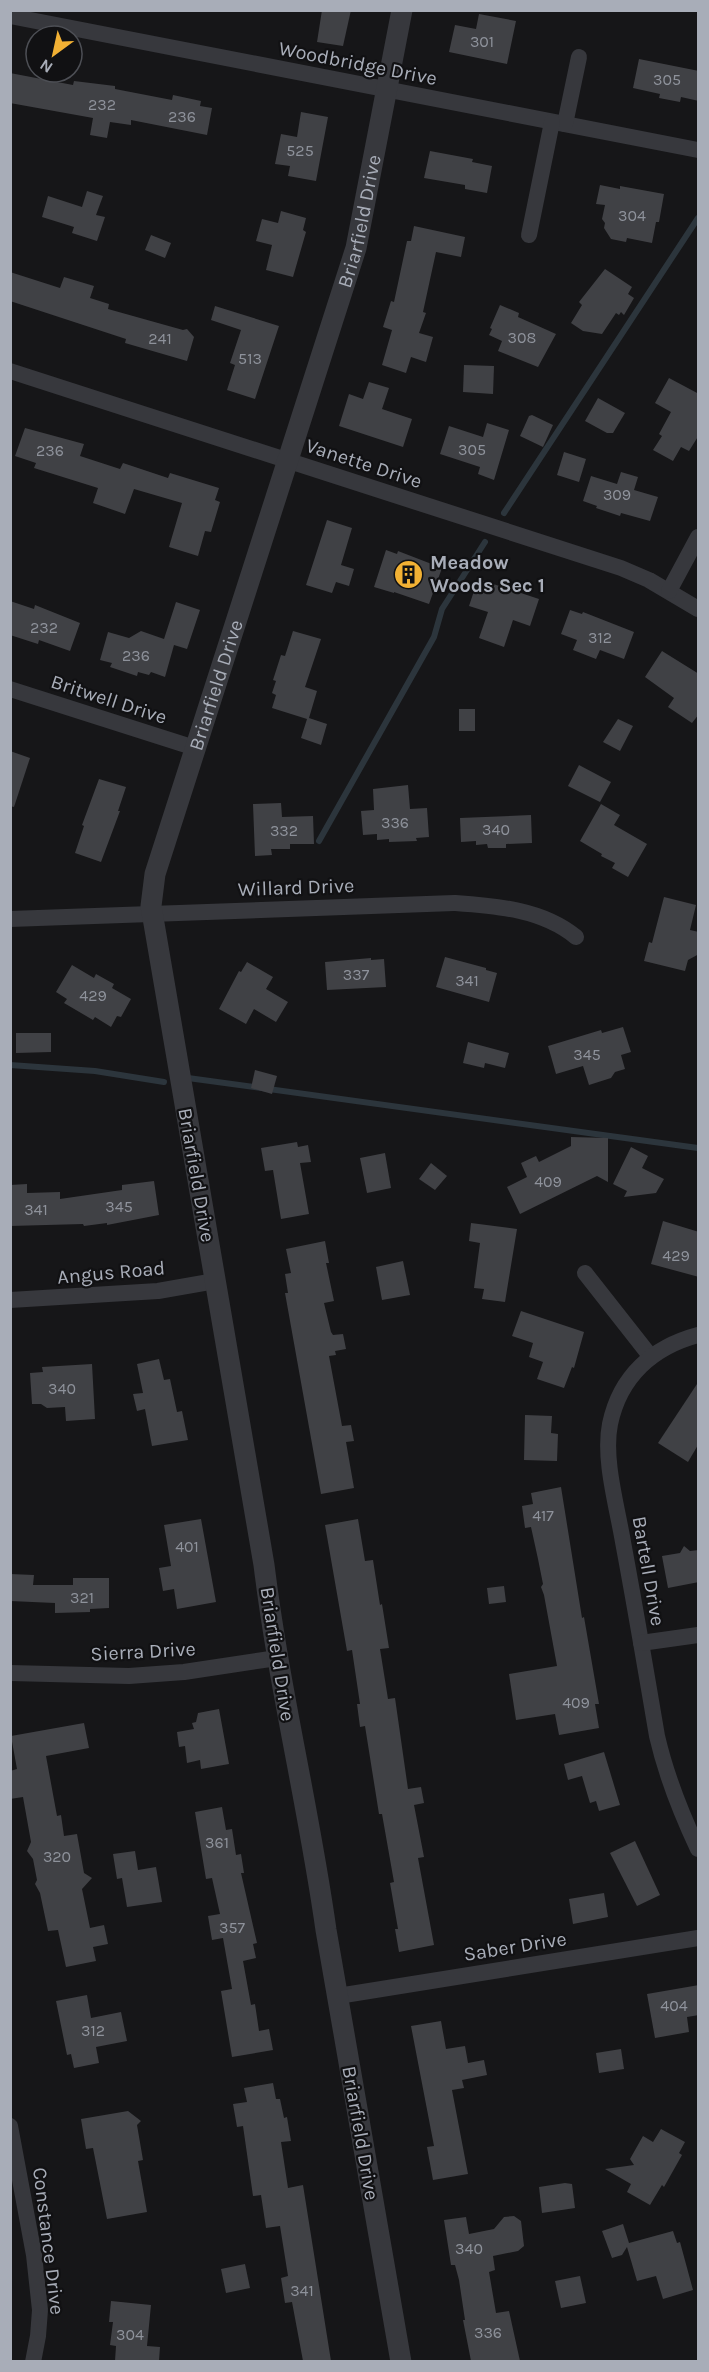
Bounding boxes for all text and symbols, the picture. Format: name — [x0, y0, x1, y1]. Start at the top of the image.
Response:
north arrow — [24, 24, 84, 84]
house number: 301 — [470, 32, 494, 51]
street label: Woodbridge Drive — [277, 37, 439, 90]
text: N — [36, 55, 56, 77]
house number: 305 — [653, 70, 681, 89]
house number: 232 — [88, 95, 116, 114]
house number: 236 — [168, 107, 196, 126]
house number: 525 — [286, 141, 314, 160]
street label: Briarfield Drive — [333, 153, 386, 291]
house number: 304 — [618, 206, 646, 225]
house number: 308 — [508, 328, 536, 347]
house number: 241 — [148, 329, 172, 348]
house number: 513 — [238, 349, 262, 368]
street label: Vanette Drive — [303, 434, 425, 493]
house number: 305 — [458, 440, 486, 459]
house number: 236 — [36, 441, 64, 460]
house number: 309 — [603, 485, 631, 504]
place label: Meadow Woods Sec 1 — [430, 551, 545, 597]
building icon: Meadow Woods Sec 1 — [393, 558, 425, 590]
street label: Briarfield Drive — [184, 617, 248, 754]
house number: 232 — [30, 618, 58, 637]
house number: 312 — [588, 628, 612, 647]
house number: 236 — [122, 646, 150, 665]
street label: Britwell Drive — [48, 670, 170, 729]
house number: 336 — [381, 813, 409, 832]
house number: 340 — [482, 820, 510, 839]
house number: 332 — [270, 821, 298, 840]
street label: Willard Drive — [237, 874, 355, 901]
house number: 337 — [343, 965, 370, 984]
house number: 341 — [455, 971, 479, 990]
house number: 429 — [79, 986, 107, 1005]
house number: 345 — [573, 1045, 601, 1064]
street label: Briarfield Drive — [173, 1106, 220, 1244]
house number: 409 — [534, 1172, 562, 1191]
house number: 345 — [105, 1197, 133, 1216]
house number: 341 — [24, 1200, 48, 1219]
house number: 429 — [662, 1246, 690, 1265]
street label: Angus Road — [56, 1256, 166, 1289]
house number: 340 — [48, 1379, 76, 1398]
house number: 417 — [532, 1506, 554, 1525]
street label: Bartell Drive — [628, 1514, 669, 1628]
house number: 401 — [175, 1537, 199, 1556]
street label: Briarfield Drive — [256, 1585, 299, 1723]
house number: 321 — [70, 1588, 94, 1607]
street label: Sierra Drive — [90, 1637, 196, 1666]
house number: 409 — [562, 1693, 590, 1712]
house number: 361 — [205, 1833, 229, 1852]
house number: 320 — [43, 1847, 71, 1866]
house number: 357 — [219, 1918, 245, 1937]
street label: Saber Drive — [462, 1927, 568, 1966]
house number: 404 — [660, 1996, 688, 2015]
house number: 312 — [81, 2021, 105, 2040]
street label: Briarfield Drive — [337, 2064, 384, 2202]
street label: Constance Drive — [28, 2166, 69, 2316]
house number: 340 — [455, 2239, 483, 2258]
house number: 341 — [290, 2281, 314, 2300]
house number: 336 — [474, 2323, 502, 2342]
house number: 304 — [116, 2325, 144, 2344]

